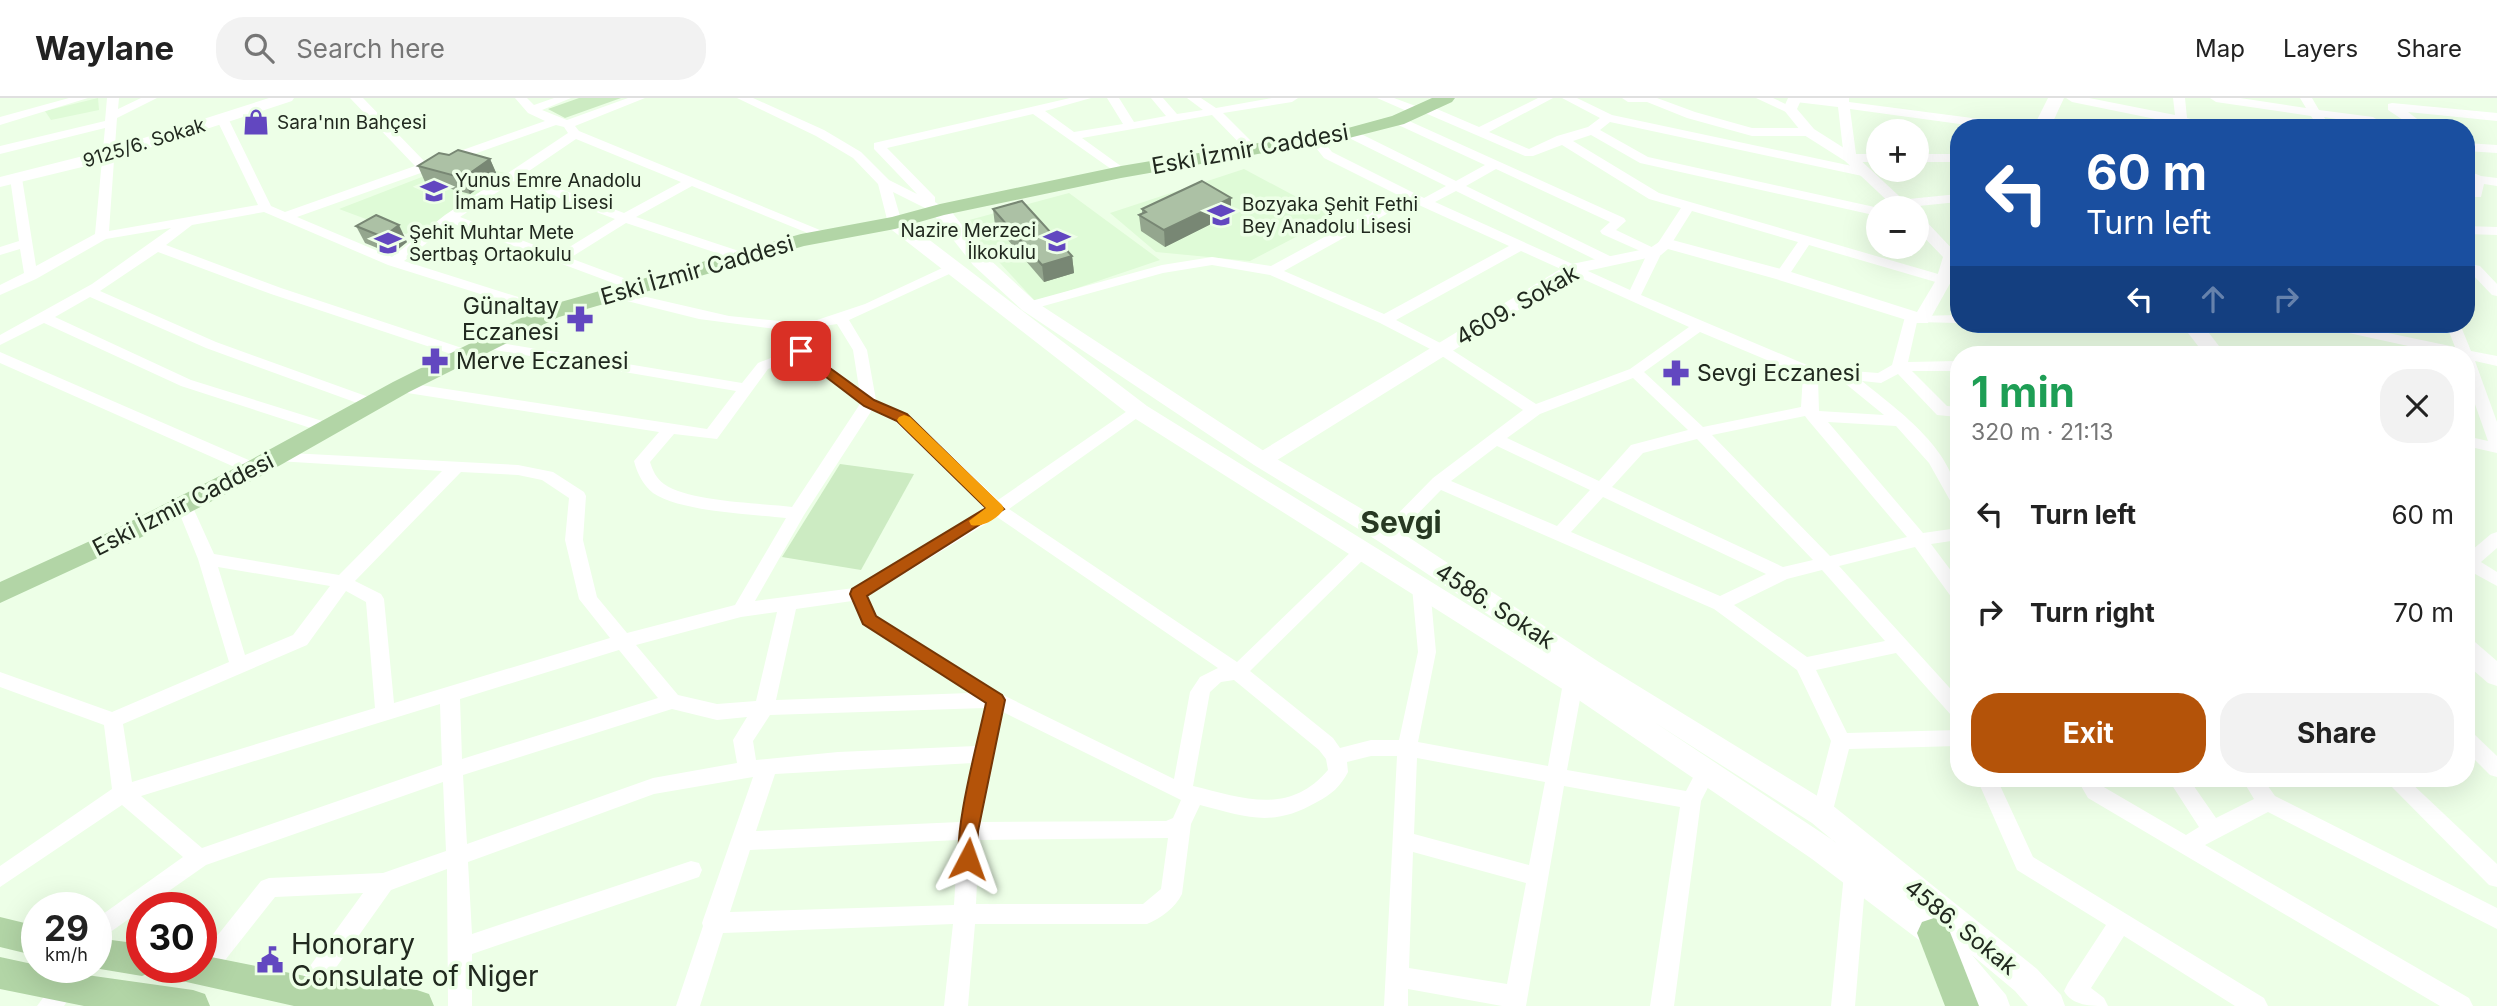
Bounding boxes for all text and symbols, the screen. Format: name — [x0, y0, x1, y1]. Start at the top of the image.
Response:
search box — [216, 17, 706, 80]
text: Waylane — [35, 28, 174, 68]
icon: search — [240, 29, 278, 67]
text: Search here — [296, 33, 445, 64]
text: Map — [2195, 34, 2245, 63]
text: Layers — [2283, 34, 2358, 63]
text: Share — [2396, 34, 2462, 63]
shop icon: Sara'nın Bahçesi — [241, 107, 271, 137]
place label: Sara'nın Bahçesi — [277, 111, 427, 134]
street label: 9125/6. Sokak — [80, 113, 208, 172]
street label: Eski İzmir Caddesi — [1149, 118, 1351, 180]
map controls — [1866, 119, 1929, 259]
button: + — [1866, 119, 1929, 182]
text: 60 m — [2086, 143, 2207, 202]
icon: left — [1971, 147, 2062, 238]
place label: Yunus Emre Anadolu İmam Hatip Lisesi — [455, 169, 641, 214]
school or university icon: Yunus Emre Anadolu İmam Hatip Lisesi — [419, 176, 449, 206]
place label: Bozyaka Şehit Fethi Bey Anadolu Lisesi — [1242, 193, 1418, 238]
button: − — [1866, 196, 1929, 259]
school or university icon: Bozyaka Şehit Fethi Bey Anadolu Lisesi — [1206, 200, 1236, 230]
text: Turn left — [2086, 203, 2211, 242]
place label: Nazire Merzeci İlkokulu — [901, 219, 1036, 264]
place label: Şehit Muhtar Mete Sertbaş Ortaokulu — [409, 221, 574, 266]
school or university icon: Nazire Merzeci İlkokulu — [1042, 226, 1072, 256]
school or university icon: Şehit Muhtar Mete Sertbaş Ortaokulu — [373, 228, 403, 258]
street label: Eski İzmir Caddesi — [597, 229, 797, 311]
street label: 4609. Sokak — [1451, 258, 1584, 351]
icon: left — [2121, 280, 2159, 318]
icon: ahead — [2194, 280, 2232, 318]
icon: right — [2267, 280, 2305, 318]
place label: Günaltay Eczanesi — [462, 292, 559, 346]
pharmacy icon: Günaltay Eczanesi — [565, 304, 595, 334]
pin — [771, 321, 831, 381]
icon: arrive — [782, 332, 820, 370]
pharmacy icon: Merve Eczanesi — [420, 346, 450, 376]
place label: Merve Eczanesi — [456, 347, 629, 375]
pharmacy icon: Sevgi Eczanesi — [1661, 358, 1691, 388]
place label: Sevgi Eczanesi — [1697, 359, 1860, 387]
text: 1 min — [1971, 366, 2075, 417]
button: close — [2380, 369, 2454, 443]
text: 320 m · 21:13 — [1971, 418, 2114, 446]
street label: Eski İzmir Caddesi — [88, 446, 278, 562]
icon: left — [1971, 495, 2009, 533]
text: Turn left — [2030, 499, 2136, 530]
text: 60 m — [2391, 499, 2454, 530]
district label: Sevgi — [1360, 504, 1442, 540]
street label: 4586. Sokak — [1430, 557, 1560, 655]
icon: right — [1971, 593, 2009, 631]
text: Turn right — [2030, 597, 2155, 628]
text: 70 m — [2393, 597, 2454, 628]
button: Exit — [1971, 693, 2206, 773]
button: Share — [2220, 693, 2454, 773]
position arrow — [931, 822, 1005, 896]
street label: 4586. Sokak — [1899, 873, 2023, 981]
speed limit sign: 30 — [126, 892, 217, 983]
text: 29 — [44, 907, 89, 949]
place label: Honorary Consulate of Niger — [291, 927, 539, 993]
text: km/h — [45, 944, 88, 965]
public building icon: Honorary Consulate of Niger — [255, 945, 285, 975]

